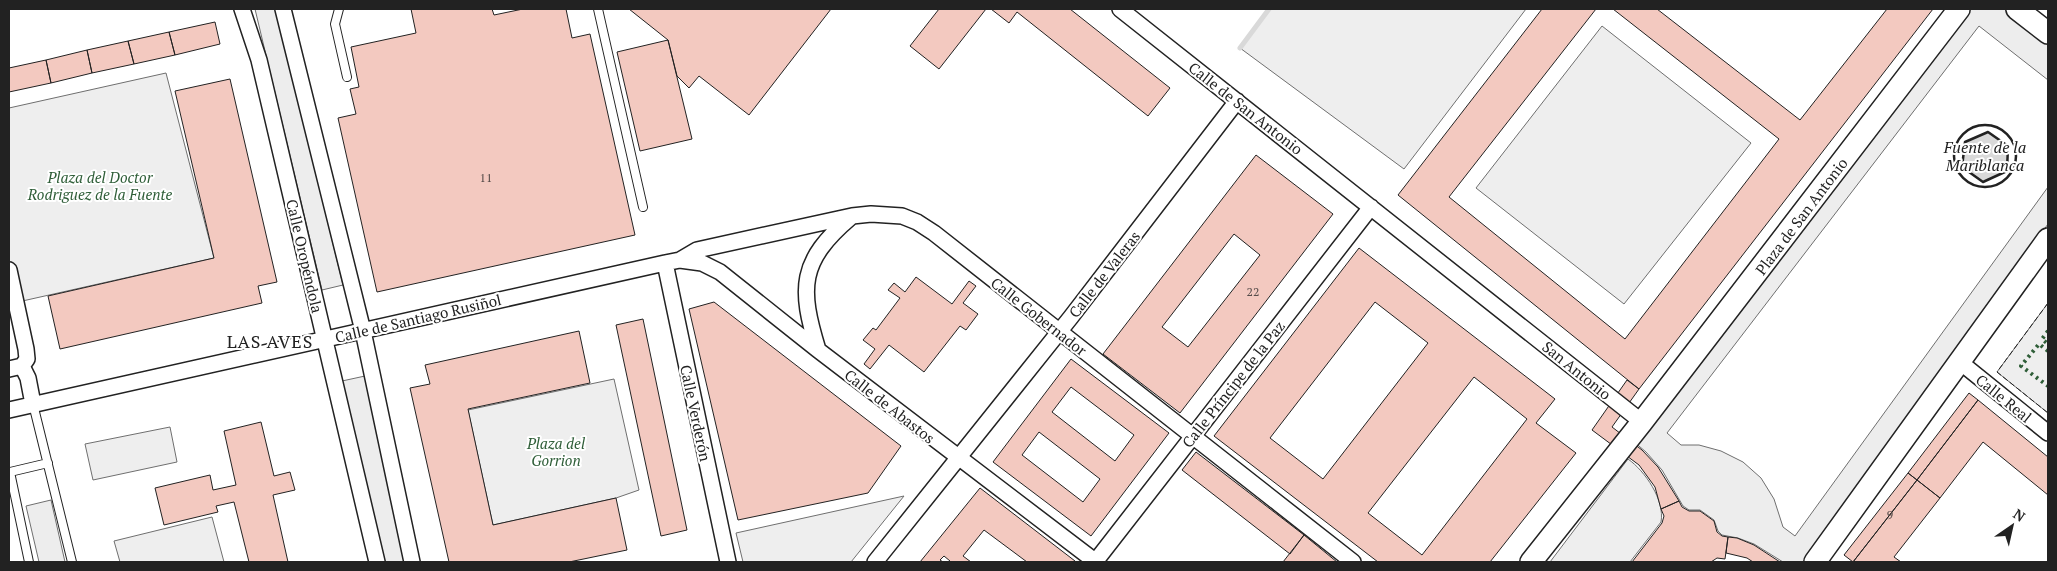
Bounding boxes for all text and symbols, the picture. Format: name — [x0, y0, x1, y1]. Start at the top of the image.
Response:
street label: Calle de San Antonio — [1185, 57, 1307, 159]
water label: Fuente de la Mariblanca — [1943, 136, 2026, 176]
street label: Plaza de San Antonio — [1750, 153, 1852, 279]
park label: Plaza del Doctor Rodriguez de la Fuente — [27, 167, 173, 204]
house number: 11 — [480, 170, 492, 185]
street label: Calle Oropéndola — [282, 197, 328, 315]
street label: Calle de Valeras — [1064, 226, 1144, 322]
street label: Calle Gobernador — [987, 272, 1091, 360]
house number: 22 — [1247, 284, 1259, 299]
street label: Calle de Santiago Rusiñol — [333, 289, 503, 347]
street label: Calle Príncipe de la Paz — [1177, 316, 1289, 452]
district label: LAS AVES — [227, 329, 313, 353]
street label: San Antonio — [1539, 336, 1615, 404]
street label: Calle Verderón — [676, 363, 716, 463]
street label: Calle de Abastos — [841, 364, 939, 448]
street label: Calle Real — [1972, 369, 2036, 427]
park label: Plaza del Gorrion — [526, 433, 586, 470]
north arrow — [1987, 501, 2037, 551]
text: N — [2010, 504, 2030, 526]
house number: 9 — [1887, 507, 1893, 522]

